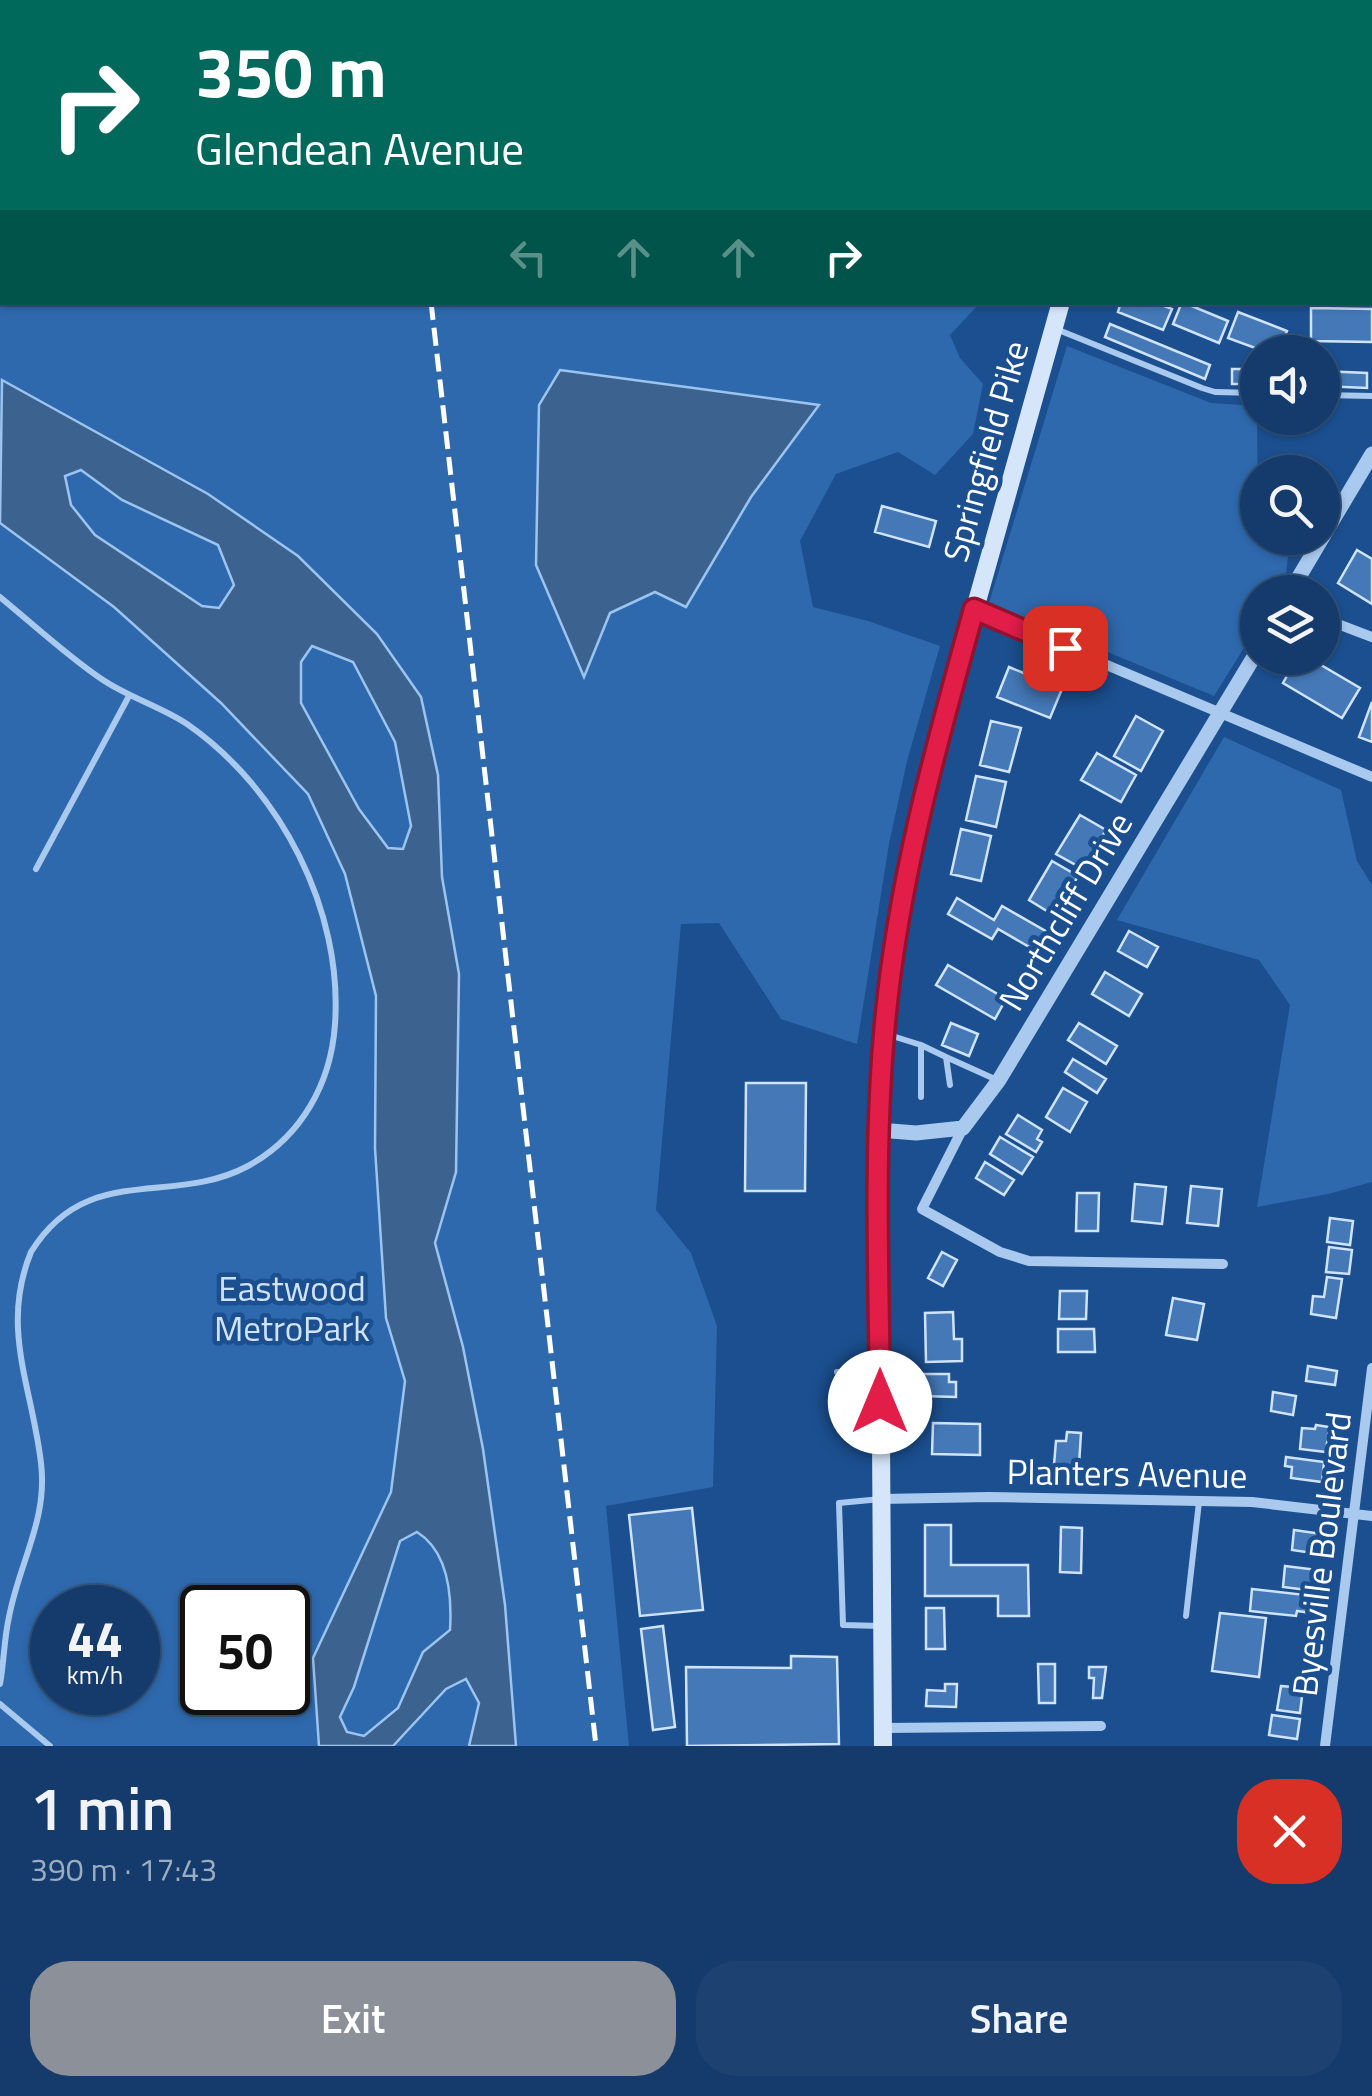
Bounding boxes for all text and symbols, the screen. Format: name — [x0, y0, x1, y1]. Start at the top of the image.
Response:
text: 350 m — [195, 18, 387, 124]
icon: right — [30, 40, 160, 170]
text: Glendean Avenue — [195, 114, 524, 182]
icon: left — [501, 230, 556, 285]
icon: ahead — [606, 230, 661, 285]
icon: ahead — [711, 230, 766, 285]
icon: right — [816, 230, 871, 285]
street label: Springfield Pike — [928, 334, 1042, 568]
map controls — [1240, 335, 1340, 675]
button: sound — [1240, 335, 1340, 435]
button: search — [1240, 455, 1340, 555]
button: layers — [1240, 575, 1340, 675]
pin — [1023, 606, 1108, 691]
icon: arrive — [1038, 621, 1093, 676]
street label: Northcliff Drive — [984, 801, 1146, 1021]
park label: Eastwood MetroPark — [214, 1261, 370, 1355]
position arrow — [828, 1350, 932, 1454]
street label: Byesville Boulevard — [1277, 1409, 1365, 1699]
street label: Planters Avenue — [1006, 1444, 1248, 1502]
speed limit sign: 50 — [180, 1585, 310, 1715]
text: 44 — [67, 1600, 123, 1676]
text: km/h — [67, 1656, 123, 1694]
text: 1 min — [30, 1762, 174, 1853]
button: close — [1237, 1779, 1342, 1884]
text: 390 m · 17:43 — [30, 1845, 217, 1893]
button: Exit — [30, 1961, 676, 2076]
button: Share — [696, 1961, 1342, 2076]

